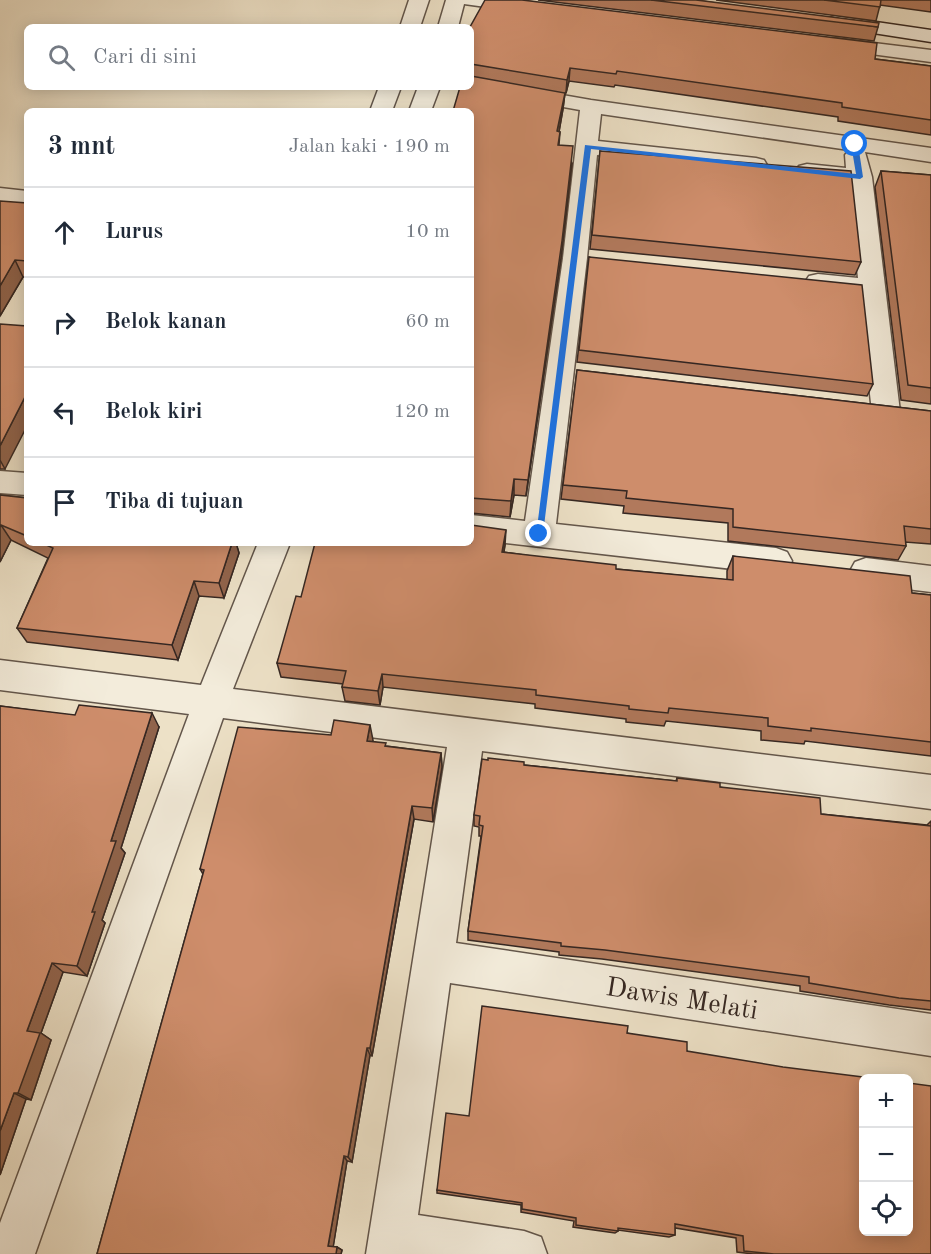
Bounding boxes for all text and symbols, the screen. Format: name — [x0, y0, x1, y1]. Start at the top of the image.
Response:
search box — [24, 24, 474, 90]
icon: search — [45, 41, 78, 74]
text: Cari di sini — [93, 46, 197, 68]
route start — [841, 130, 867, 156]
text: 3 mnt — [48, 134, 115, 160]
text: Jalan kaki · 190 m — [288, 137, 450, 157]
icon: ahead — [48, 216, 81, 249]
text: Lurus — [105, 221, 163, 243]
text: 10 m — [405, 222, 450, 242]
icon: right — [48, 306, 81, 339]
text: Belok kanan — [105, 311, 227, 333]
text: 60 m — [405, 312, 450, 332]
icon: left — [48, 396, 81, 429]
text: Belok kiri — [105, 401, 202, 423]
text: 120 m — [394, 402, 450, 422]
icon: arrive — [48, 486, 81, 519]
text: Tiba di tujuan — [105, 491, 243, 513]
route end — [525, 520, 551, 546]
street label: Dawis Melati — [604, 974, 760, 1025]
map controls — [859, 1074, 913, 1236]
button: + — [859, 1074, 913, 1128]
button: − — [859, 1128, 913, 1182]
button: locate — [859, 1182, 913, 1236]

